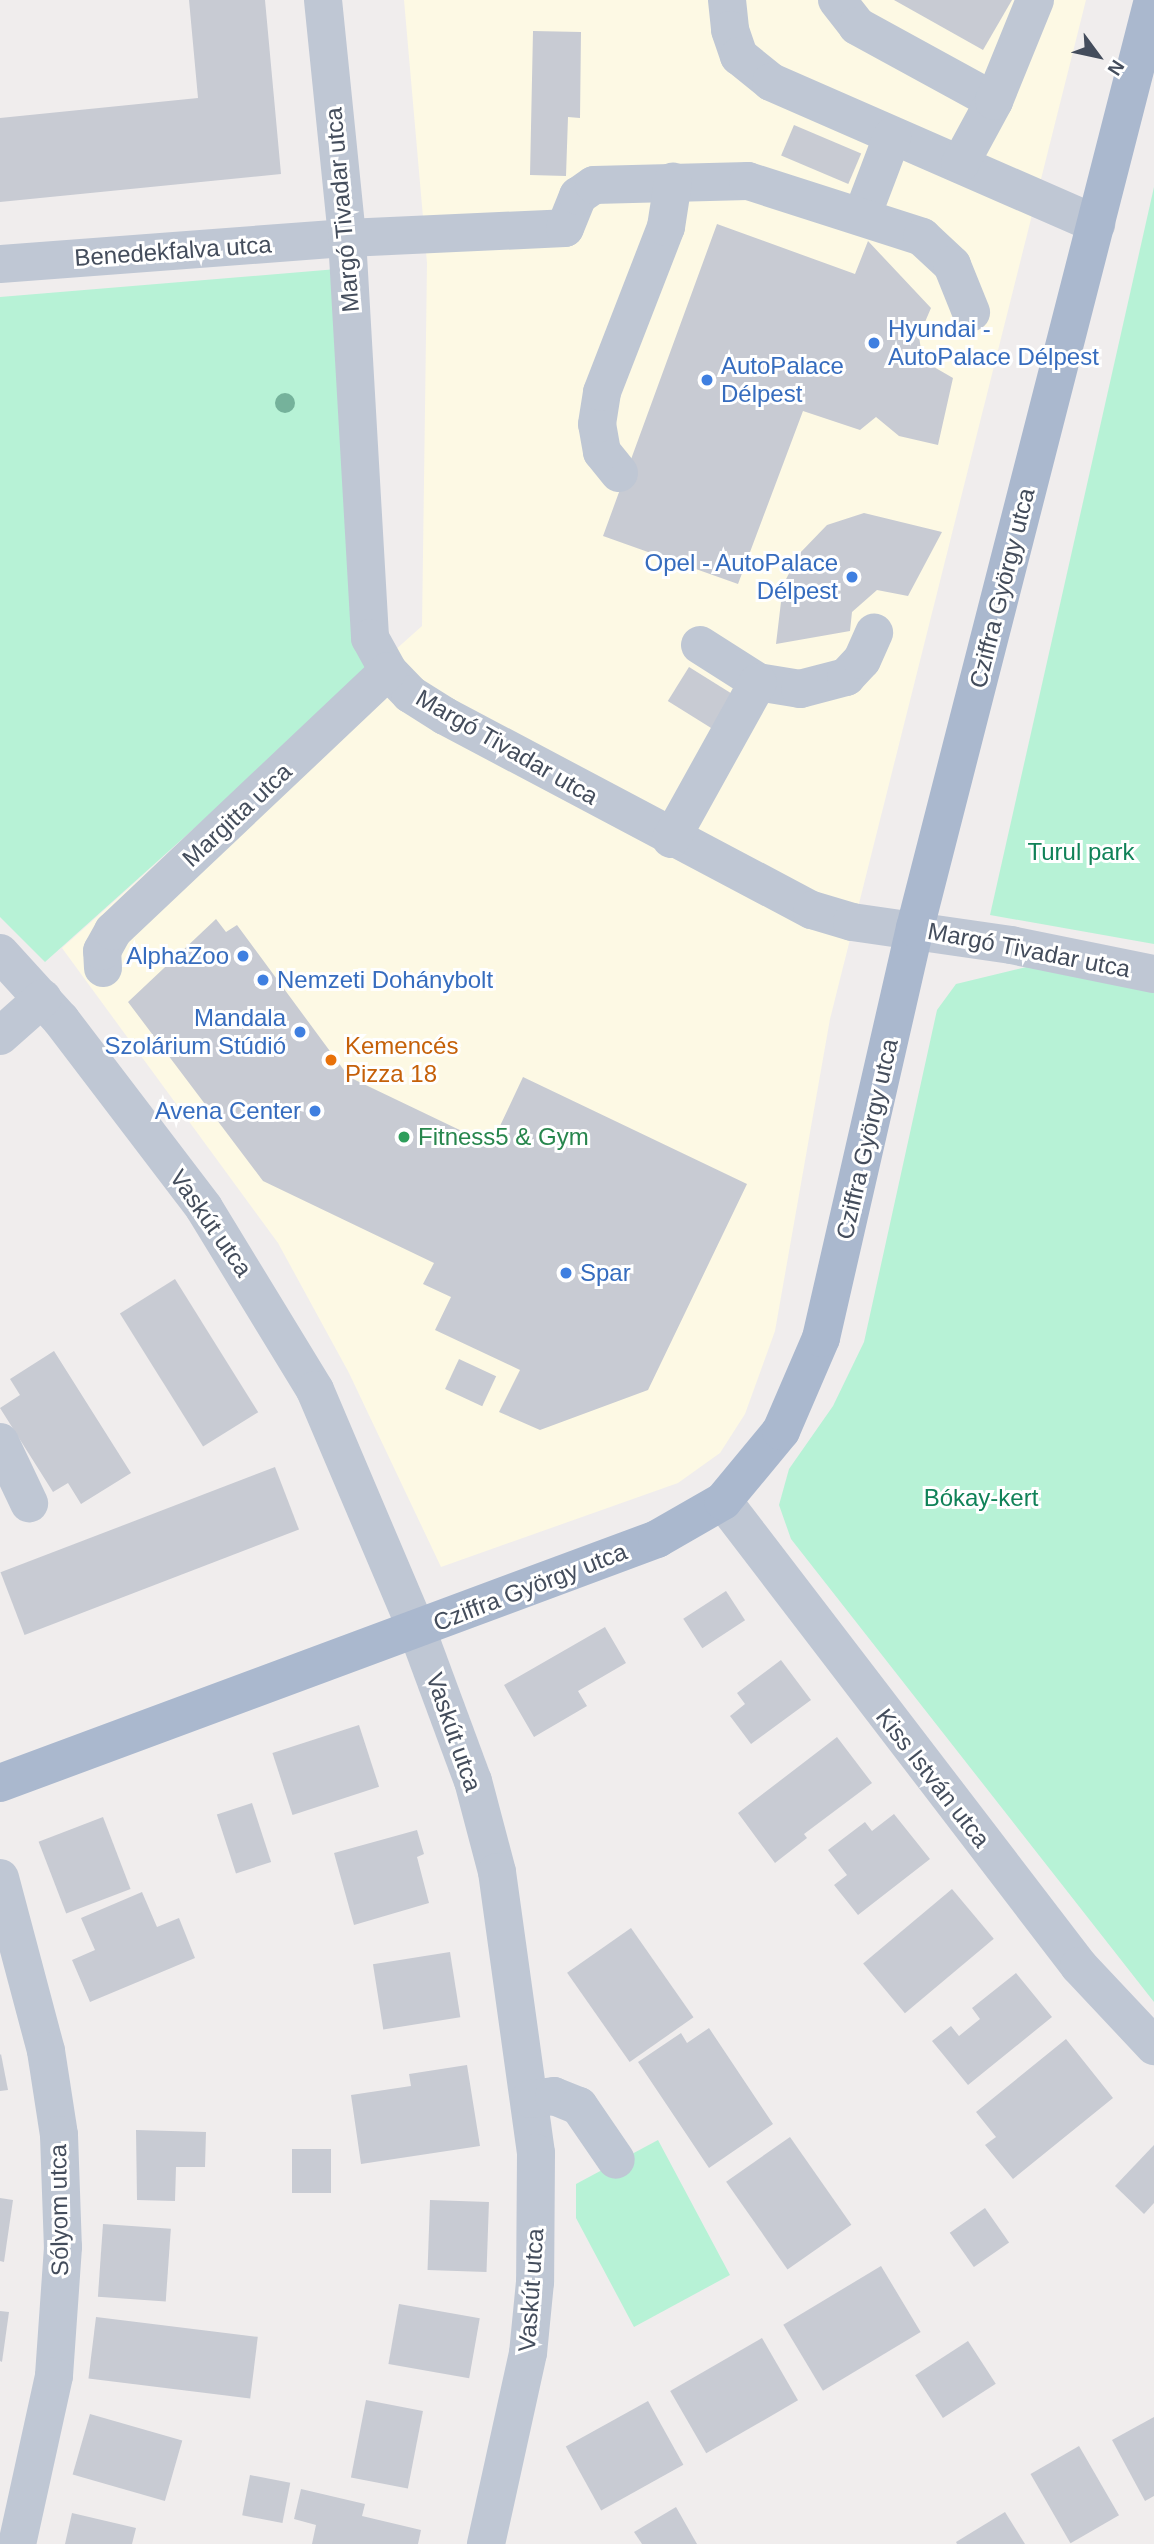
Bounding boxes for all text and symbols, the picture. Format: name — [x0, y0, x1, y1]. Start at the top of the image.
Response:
north arrow — [1063, 21, 1133, 91]
text: N — [1103, 56, 1129, 79]
street label: Margó Tivadar utca — [319, 106, 365, 314]
street label: Benedekfalva utca — [73, 230, 273, 272]
place label: Hyundai - AutoPalace Délpest — [888, 315, 1099, 371]
marker: Hyundai - AutoPalace Délpest — [866, 335, 882, 351]
place label: AutoPalace Délpest — [721, 352, 844, 408]
marker: AutoPalace Délpest — [699, 372, 715, 388]
street label: Cziffra György utca — [963, 485, 1041, 691]
place label: Opel - AutoPalace Délpest — [643, 549, 838, 605]
marker: Opel - AutoPalace Délpest — [844, 569, 860, 585]
street label: Margó Tivadar utca — [411, 683, 603, 811]
street label: Margitta utca — [176, 757, 298, 873]
park label: Turul park — [1027, 838, 1135, 866]
street label: Margó Tivadar utca — [925, 916, 1133, 984]
place label: AlphaZoo — [126, 942, 229, 970]
marker: AlphaZoo — [235, 948, 251, 964]
place label: Nemzeti Dohánybolt — [277, 966, 493, 994]
marker: Nemzeti Dohánybolt — [255, 972, 271, 988]
place label: Mandala Szolárium Stúdió — [105, 1004, 286, 1060]
marker: Mandala Szolárium Stúdió — [292, 1024, 308, 1040]
place label: Kemencés Pizza 18 — [345, 1032, 458, 1088]
street label: Cziffra György utca — [830, 1036, 904, 1242]
marker: Kemencés Pizza 18 — [323, 1052, 339, 1068]
place label: Avena Center — [155, 1097, 301, 1125]
marker: Avena Center — [307, 1103, 323, 1119]
place label: Fitness5 & Gym — [418, 1123, 589, 1151]
marker: Fitness5 & Gym — [396, 1129, 412, 1145]
street label: Vaskút utca — [164, 1164, 258, 1282]
place label: Spar — [580, 1259, 631, 1287]
marker: Spar — [558, 1265, 574, 1281]
park label: Bókay-kert — [924, 1484, 1038, 1512]
street label: Cziffra György utca — [429, 1537, 631, 1637]
street label: Vaskút utca — [420, 1669, 488, 1795]
street label: Kiss István utca — [870, 1703, 996, 1853]
street label: Sólyom utca — [43, 2144, 75, 2276]
street label: Vaskút utca — [512, 2227, 550, 2353]

